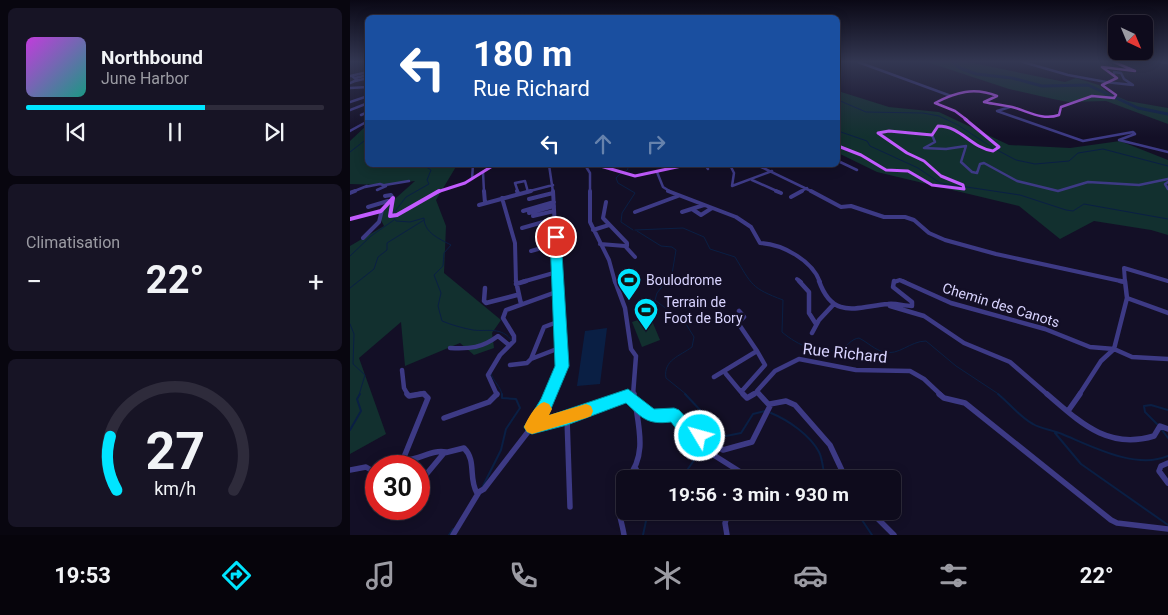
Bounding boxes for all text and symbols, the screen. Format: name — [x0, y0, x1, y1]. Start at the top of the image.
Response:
north arrow — [1108, 15, 1152, 60]
map controls — [1108, 15, 1153, 60]
text: 180 m — [473, 34, 572, 75]
icon: left — [390, 35, 455, 100]
text: Northbound — [101, 46, 203, 69]
text: June Harbor — [101, 69, 189, 88]
text: Rue Richard — [473, 76, 590, 101]
icon: previous — [62, 118, 90, 146]
icon: pause — [161, 118, 189, 146]
icon: next — [260, 118, 288, 146]
icon: left — [536, 130, 564, 158]
icon: ahead — [589, 130, 617, 158]
icon: right — [642, 130, 670, 158]
pin — [535, 216, 577, 258]
icon: arrive — [542, 223, 570, 251]
text: Climatisation — [26, 233, 120, 252]
text: 22° — [146, 258, 204, 302]
text: − — [26, 265, 42, 298]
text: + — [308, 265, 324, 298]
sports icon: Boulodrome — [616, 267, 642, 301]
place label: Boulodrome — [646, 272, 722, 288]
street label: Chemin des Canots — [941, 280, 1061, 330]
place label: Terrain de Foot de Bory — [664, 294, 743, 326]
sports icon: Terrain de Foot de Bory — [633, 297, 659, 331]
street label: Rue Richard — [802, 339, 888, 367]
position arrow — [673, 409, 725, 461]
text: 27 — [145, 421, 205, 482]
speed limit sign: 30 — [365, 455, 430, 520]
text: km/h — [154, 478, 196, 499]
text: 19:56 · 3 min · 930 m — [668, 483, 849, 506]
icon: directions — [219, 558, 254, 593]
icon: music — [363, 558, 398, 593]
icon: phone — [506, 558, 541, 593]
icon: climate — [650, 558, 685, 593]
icon: car — [793, 558, 828, 593]
icon: filters — [936, 558, 971, 593]
text: 19:53 — [54, 563, 111, 588]
text: 22° — [1080, 563, 1114, 588]

